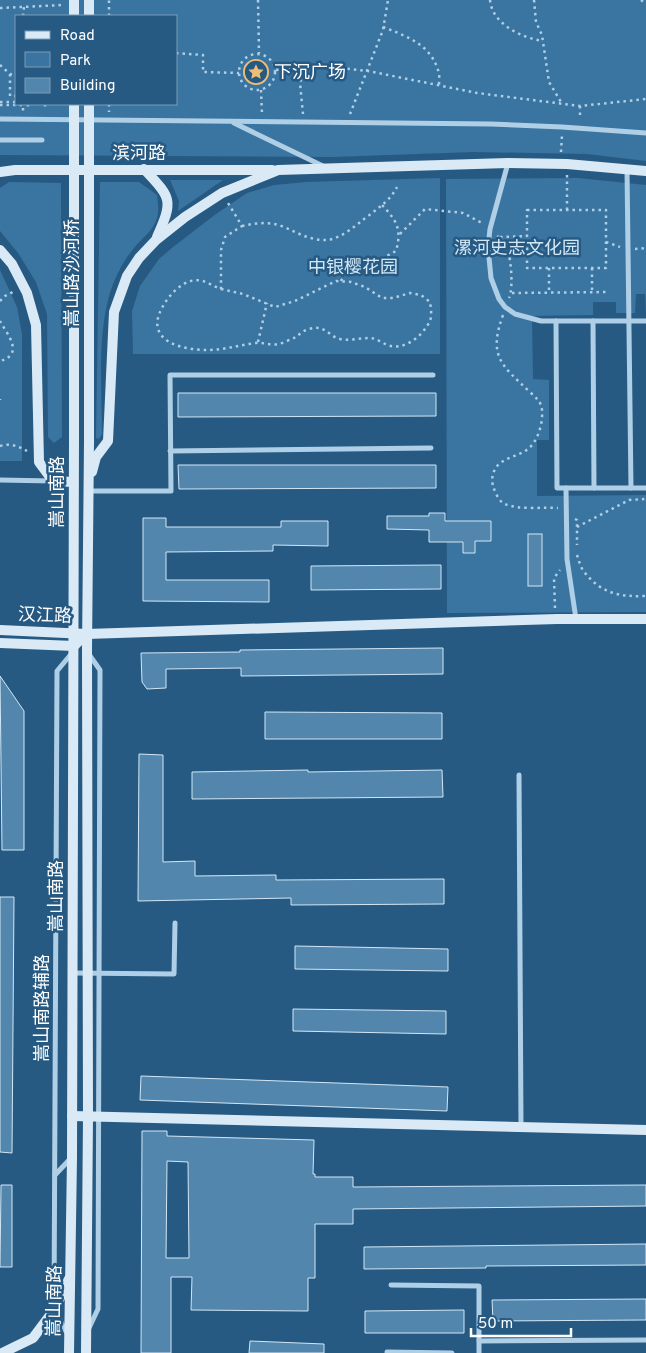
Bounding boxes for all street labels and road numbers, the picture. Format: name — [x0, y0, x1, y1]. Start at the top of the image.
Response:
street label: 滨河路 — [112, 143, 166, 166]
street label: 嵩山路沙河桥 — [62, 219, 85, 327]
street label: 嵩山南路 — [47, 456, 70, 528]
street label: 汉江路 — [18, 604, 72, 629]
street label: 嵩山南路 — [46, 860, 69, 932]
street label: 嵩山南路辅路 — [32, 954, 55, 1062]
street label: 嵩山南路 — [43, 1265, 68, 1337]

